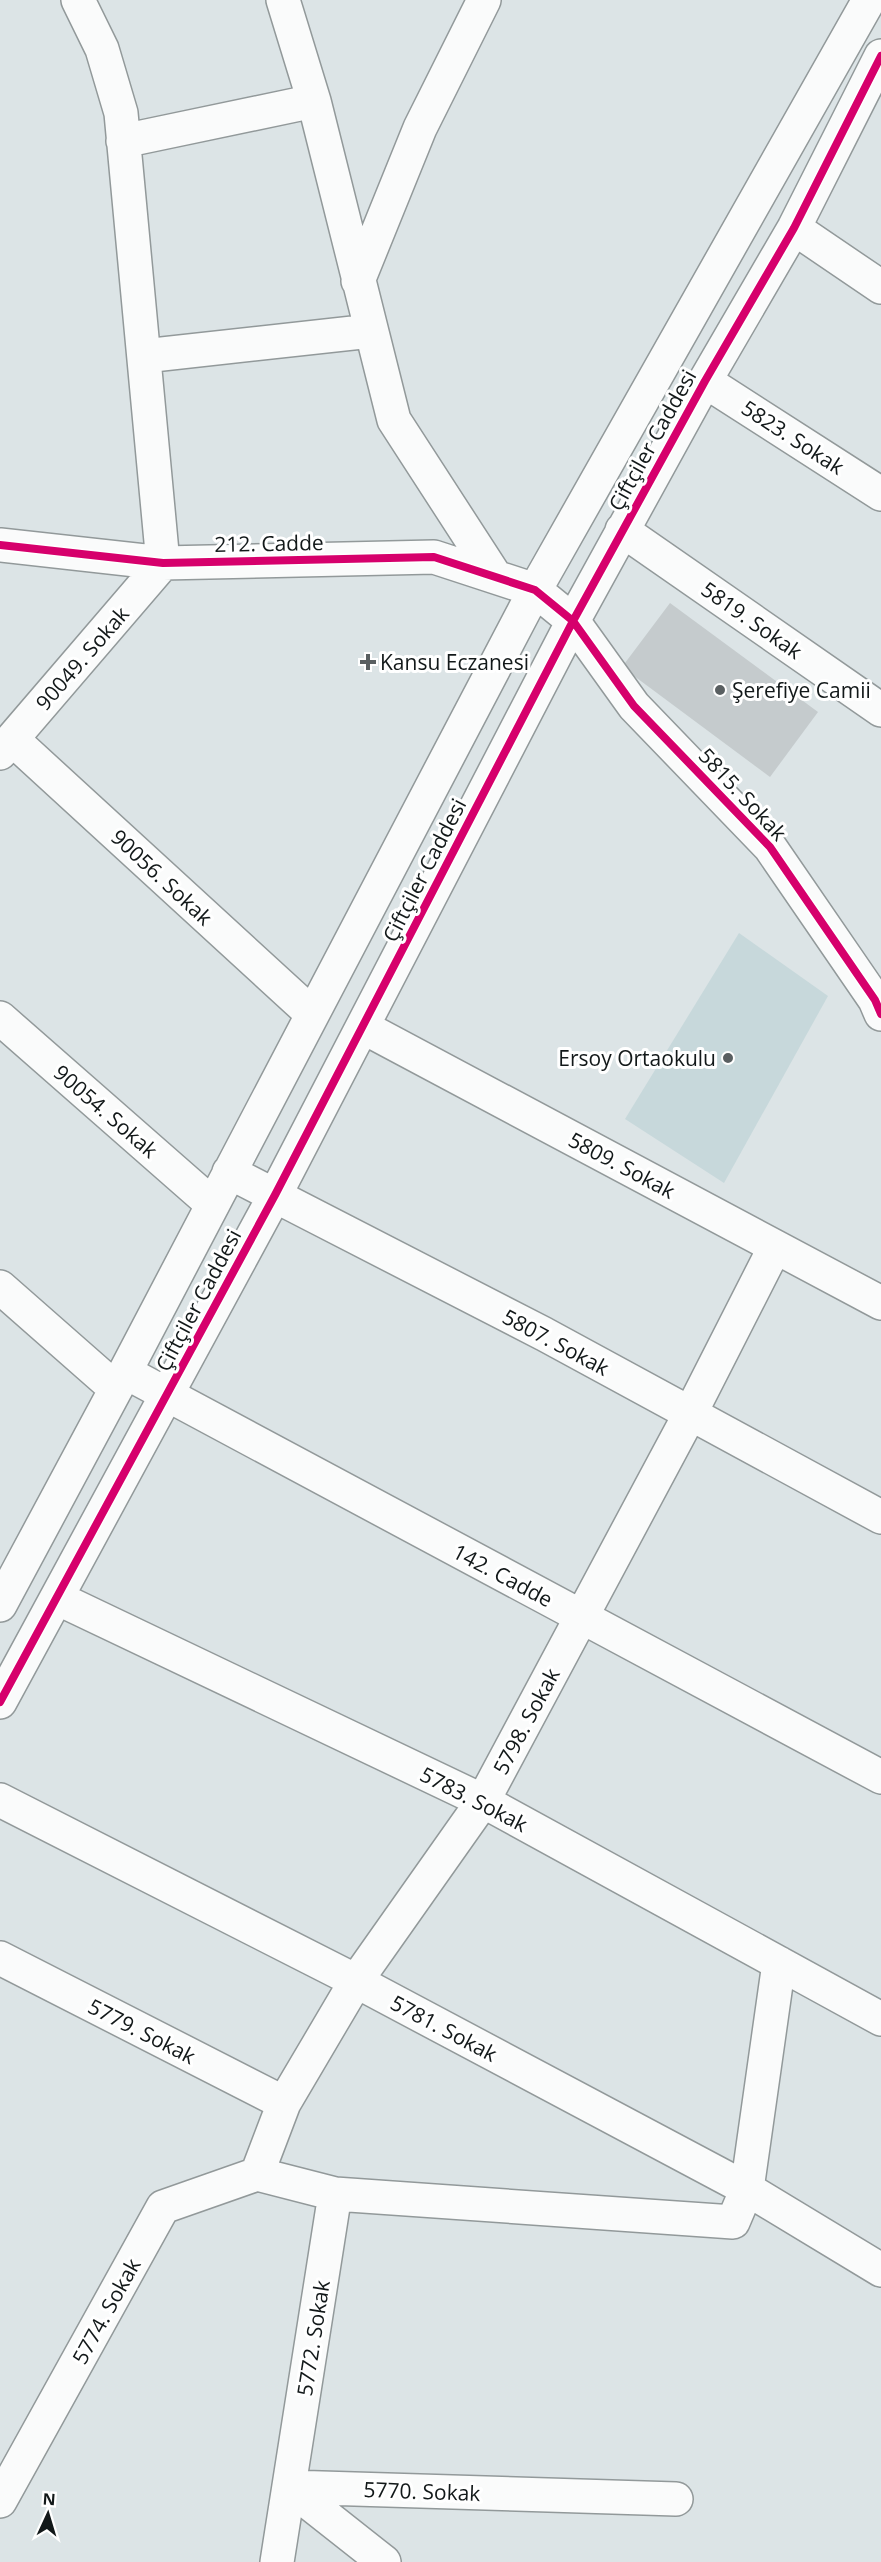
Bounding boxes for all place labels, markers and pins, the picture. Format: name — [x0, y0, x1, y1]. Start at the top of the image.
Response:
place label: Kansu Eczanesi — [380, 648, 529, 676]
marker: Kansu Eczanesi — [361, 655, 375, 669]
place label: Şerefiye Camii — [732, 676, 871, 704]
marker: Şerefiye Camii — [713, 683, 727, 697]
place label: Ersoy Ortaokulu — [558, 1044, 716, 1072]
marker: Ersoy Ortaokulu — [721, 1051, 735, 1065]

